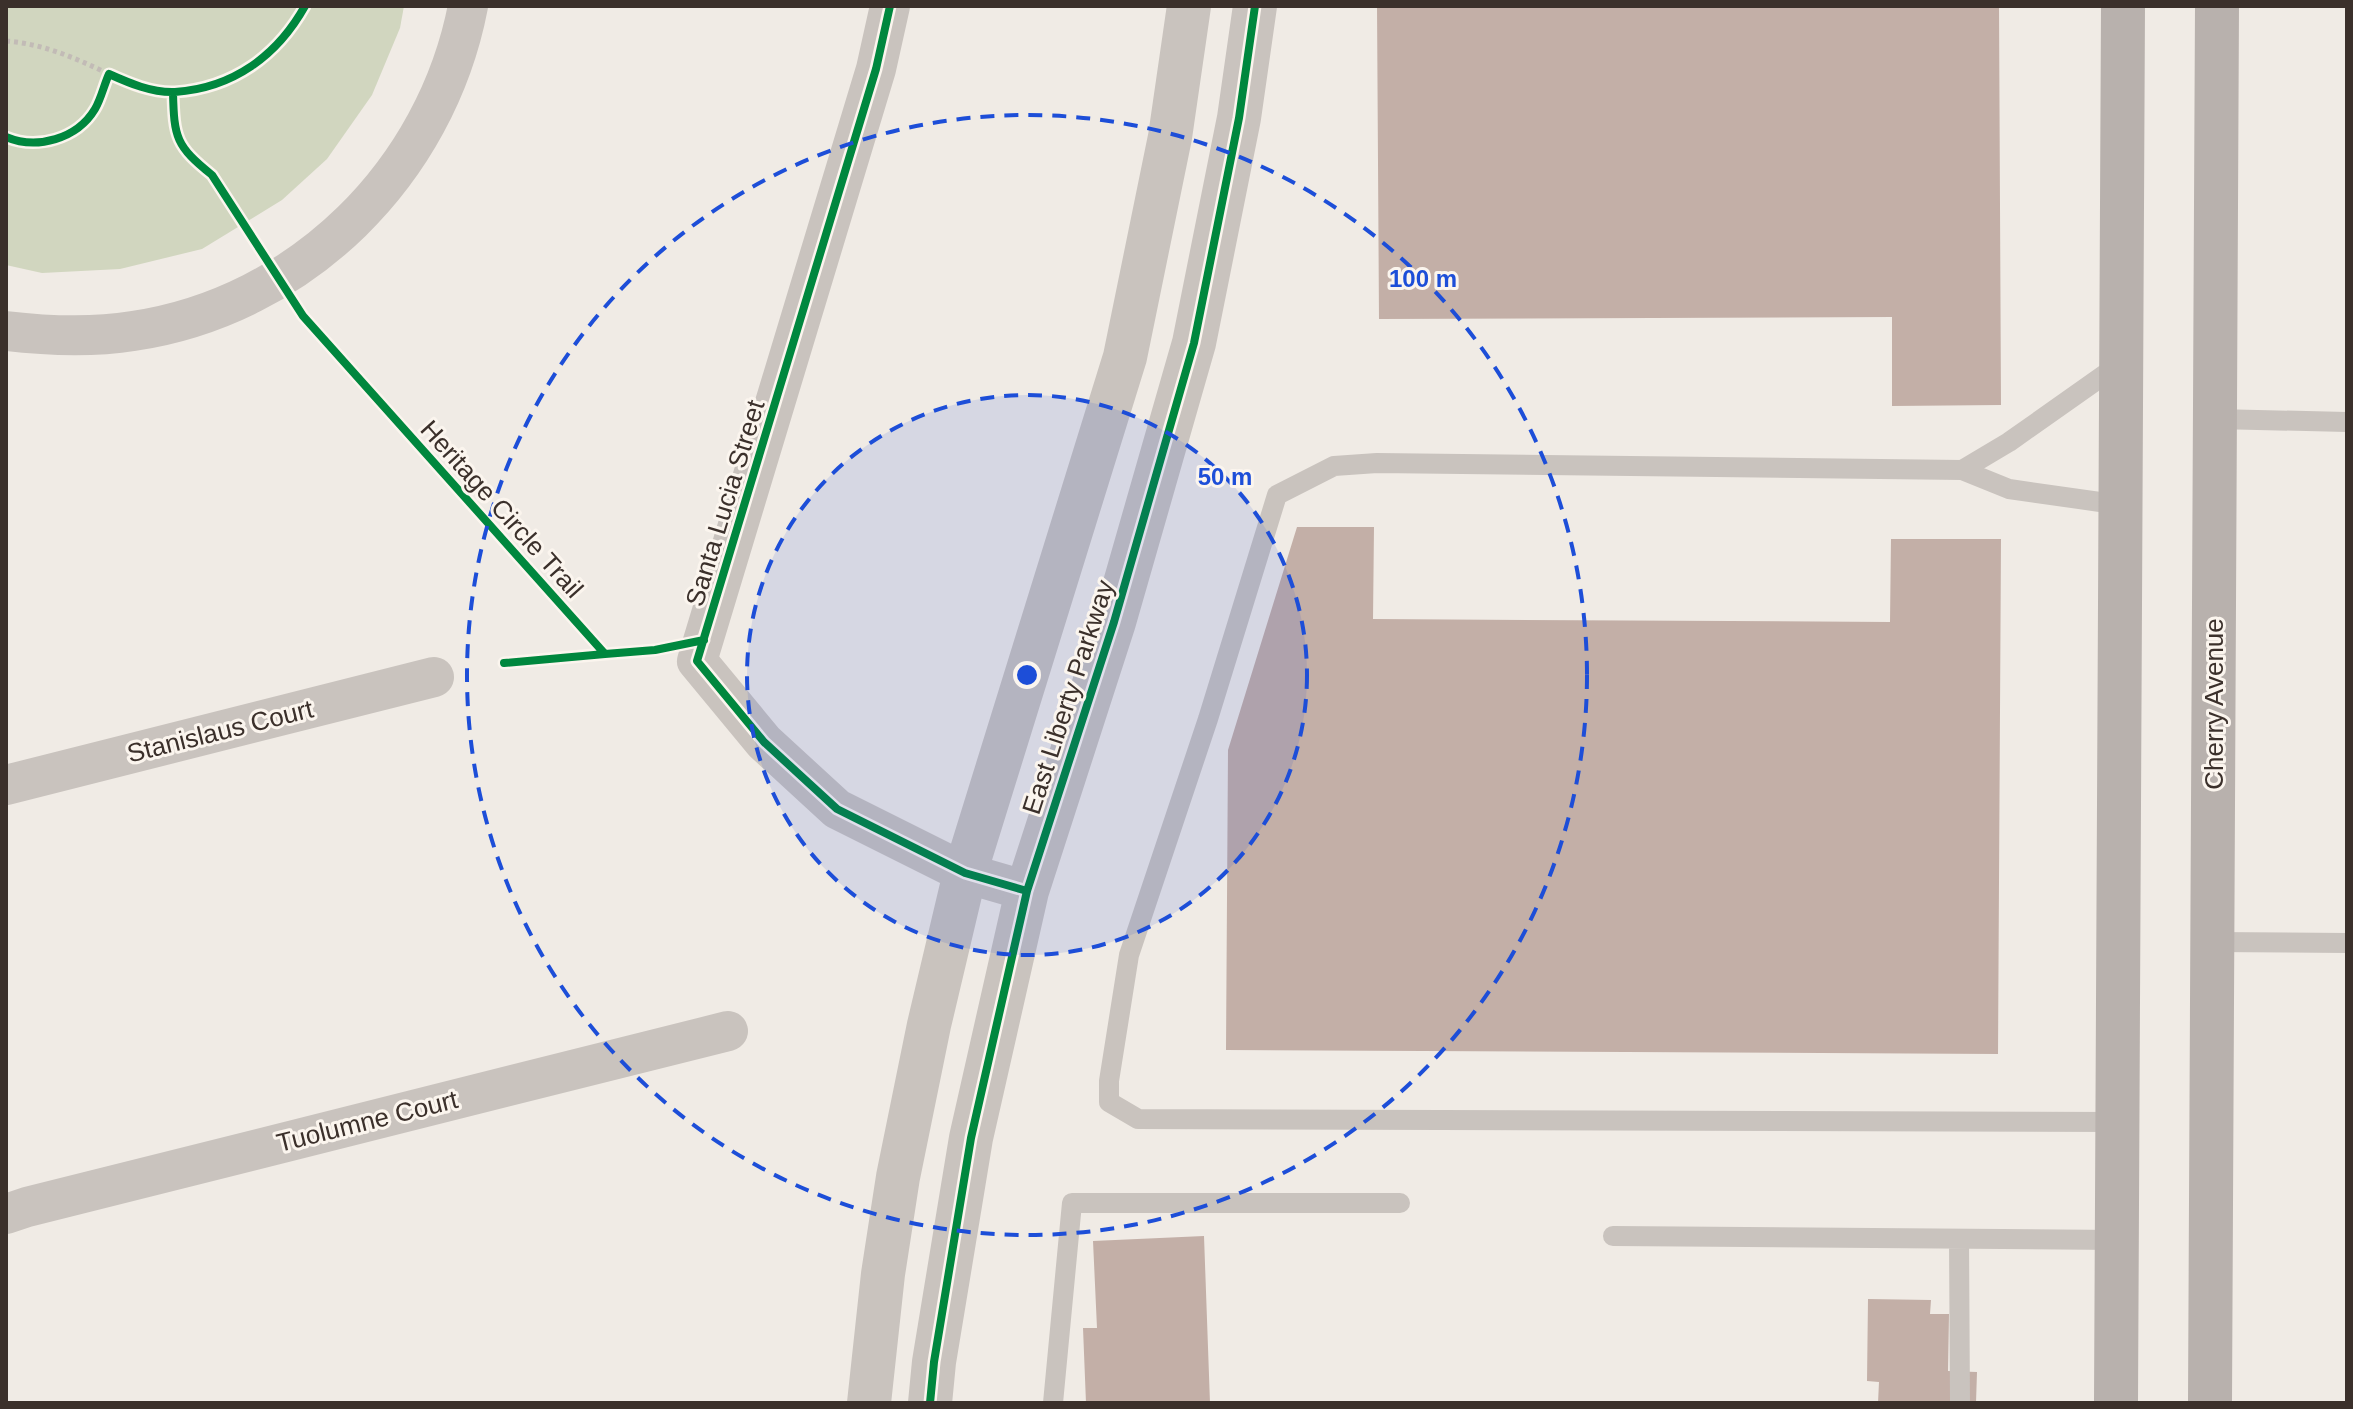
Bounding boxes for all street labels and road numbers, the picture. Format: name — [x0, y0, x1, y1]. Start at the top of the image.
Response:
street label: Santa Lucia Street — [679, 396, 771, 610]
street label: Heritage Circle Trail — [414, 414, 590, 604]
street label: East Liberty Parkway — [1016, 576, 1120, 818]
street label: Cherry Avenue — [2199, 618, 2229, 790]
street label: Stanislaus Court — [124, 693, 317, 769]
street label: Tuolumne Court — [273, 1084, 461, 1158]

